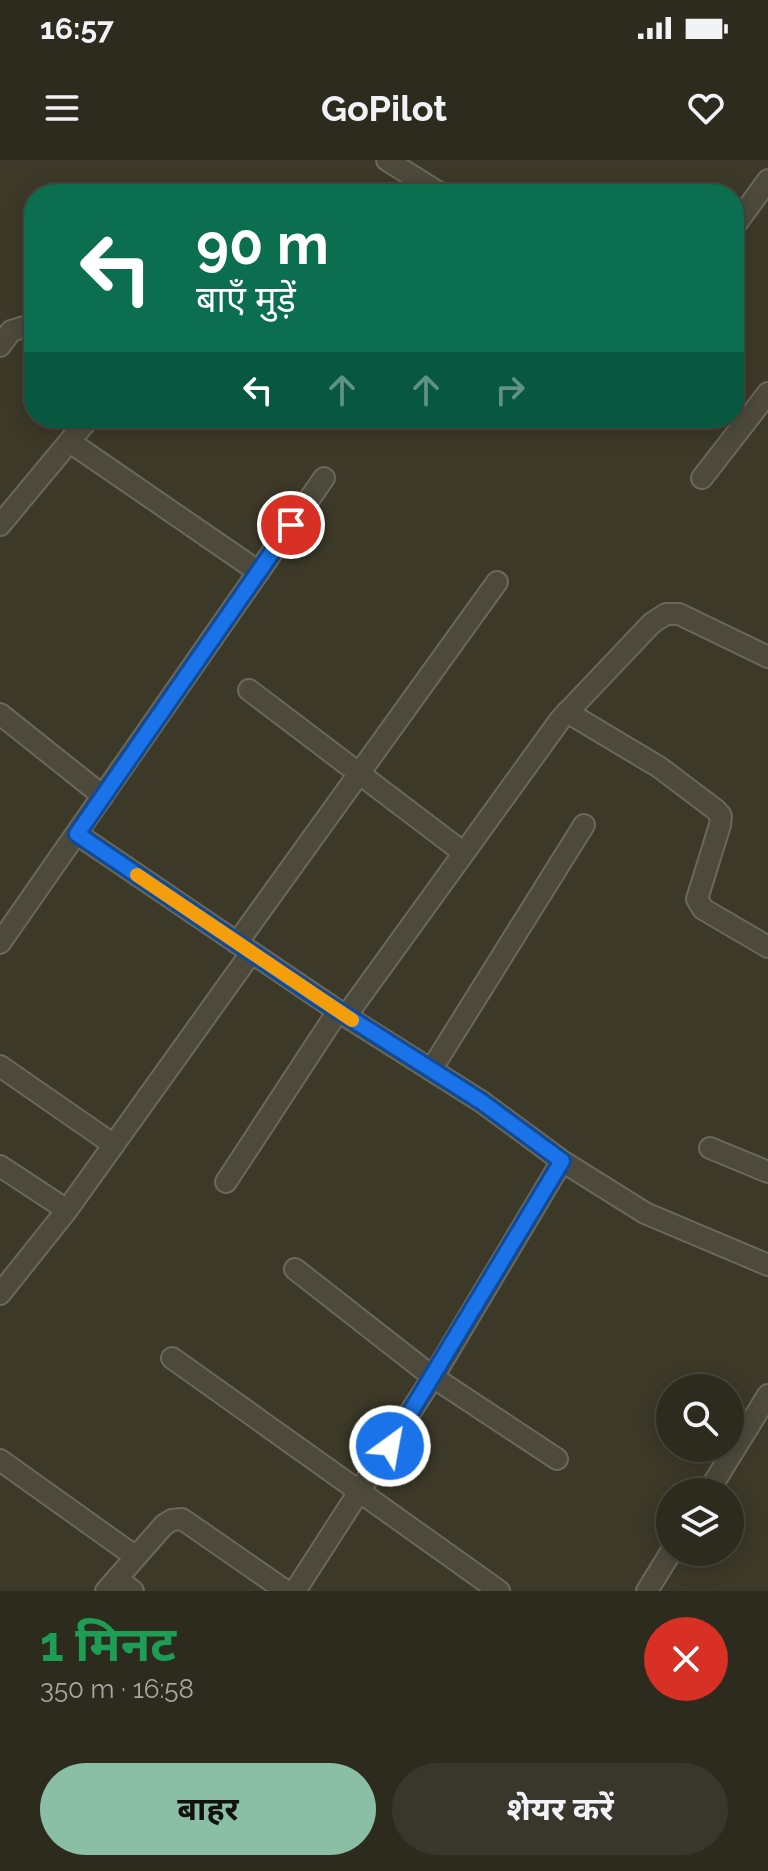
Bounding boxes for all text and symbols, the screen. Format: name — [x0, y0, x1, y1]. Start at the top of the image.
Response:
text: 16:57 — [40, 11, 114, 46]
icon: menu — [40, 86, 84, 130]
icon: heart — [684, 86, 728, 130]
text: GoPilot — [321, 87, 447, 129]
text: 90 m — [196, 211, 329, 277]
icon: left — [64, 216, 168, 320]
text: बाएँ मुड़ें — [196, 278, 296, 320]
icon: left — [236, 368, 280, 412]
icon: ahead — [320, 368, 364, 412]
icon: ahead — [404, 368, 448, 412]
icon: right — [488, 368, 532, 412]
pin — [257, 491, 325, 559]
icon: arrive — [269, 503, 313, 547]
map controls — [656, 1374, 744, 1566]
button: search — [656, 1374, 744, 1462]
position arrow — [348, 1404, 432, 1488]
button: layers — [656, 1478, 744, 1566]
text: 1 मिनट — [40, 1616, 176, 1672]
button: close — [644, 1617, 728, 1701]
text: 350 m · 16:58 — [40, 1674, 194, 1704]
button: बाहर — [40, 1763, 376, 1855]
button: शेयर करें — [392, 1763, 728, 1855]

